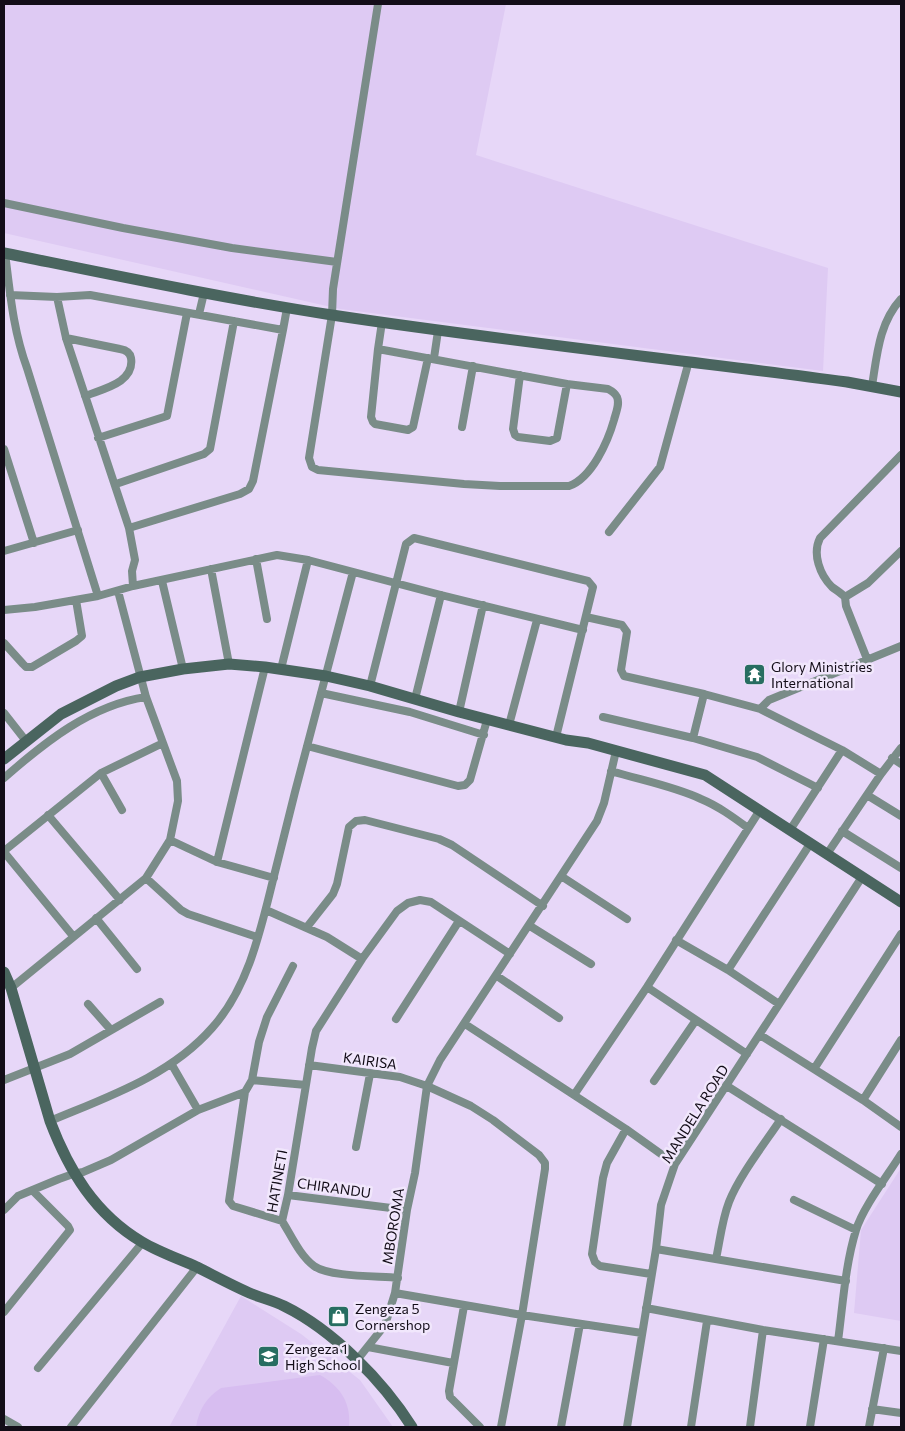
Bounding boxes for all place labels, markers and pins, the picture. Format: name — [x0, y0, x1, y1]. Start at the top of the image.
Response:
place label: Glory Ministries International — [771, 658, 872, 691]
temple icon: Glory Ministries International — [743, 663, 767, 687]
place label: Zengeza 5 Cornershop — [355, 1300, 430, 1333]
shop icon: Zengeza 5 Cornershop — [327, 1305, 351, 1329]
place label: Zengeza 1 High School — [285, 1340, 361, 1373]
school or university icon: Zengeza 1 High School — [257, 1345, 281, 1369]

